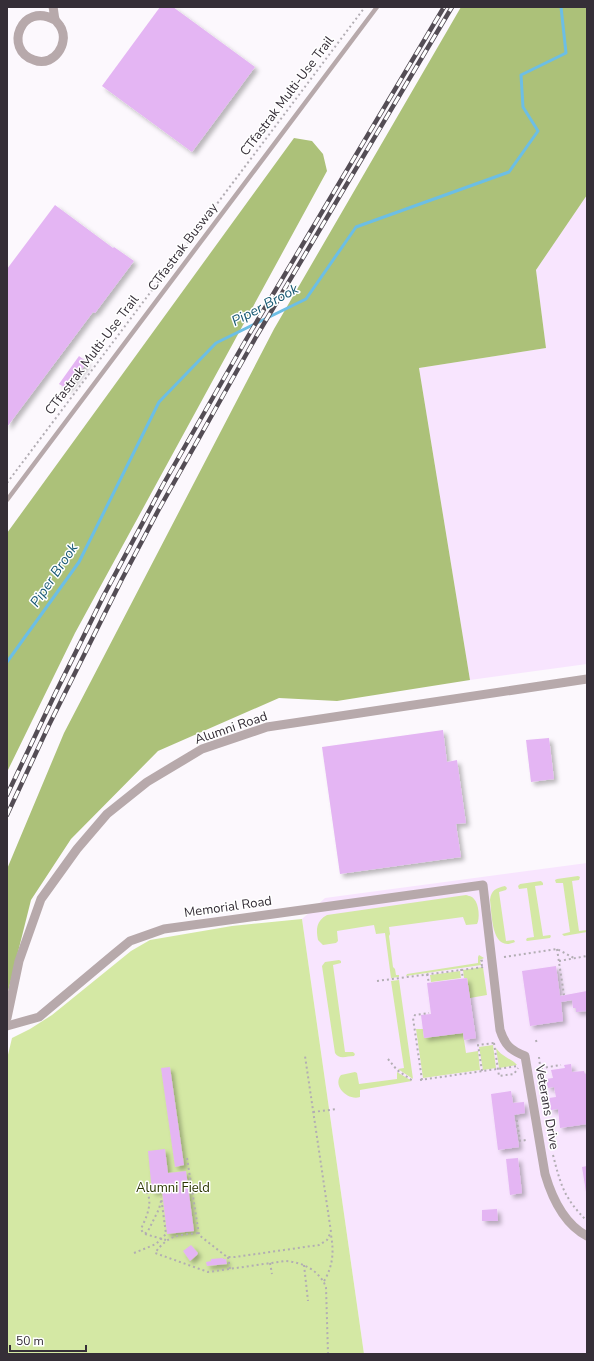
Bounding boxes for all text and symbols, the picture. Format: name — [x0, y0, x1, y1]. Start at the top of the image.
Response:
street label: CTfastrak Multi-Use Trail — [236, 32, 338, 160]
street label: CTfastrak Busway — [144, 199, 222, 295]
water label: Piper Brook — [228, 279, 303, 331]
street label: CTfastrak Multi-Use Trail — [41, 291, 143, 419]
water label: Piper Brook — [26, 538, 83, 611]
street label: Alumni Road — [192, 707, 270, 749]
street label: Memorial Road — [183, 892, 273, 922]
street label: Veterans Drive — [531, 1062, 563, 1151]
park label: Alumni Field — [136, 1179, 210, 1197]
scale bar — [10, 1327, 86, 1353]
text: 50 m — [16, 1333, 44, 1349]

